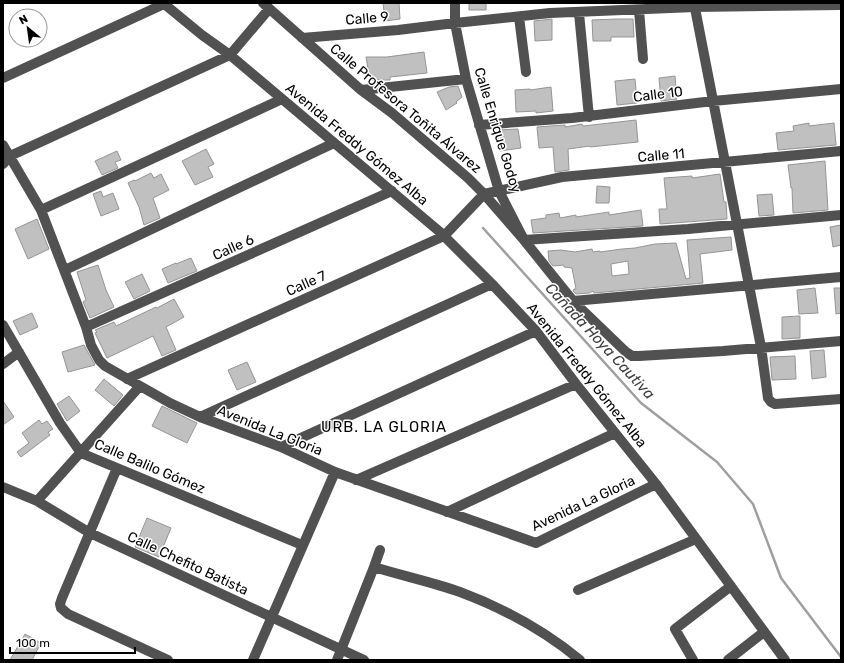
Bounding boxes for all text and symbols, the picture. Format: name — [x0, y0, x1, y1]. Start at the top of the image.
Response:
north arrow — [8, 8, 48, 48]
street label: Calle 9 — [345, 8, 389, 29]
text: N — [17, 12, 30, 27]
street label: Calle Profesora Toñita Álvarez — [326, 39, 486, 177]
street label: Calle Enrique Godoy — [470, 65, 525, 195]
street label: Avenida Freddy Gómez Alba — [282, 80, 431, 209]
street label: Calle 10 — [632, 83, 684, 106]
street label: Calle 11 — [637, 145, 685, 166]
street label: Calle 6 — [210, 231, 257, 264]
street label: Calle 7 — [283, 267, 329, 300]
water label: Cañada Hoya Cautiva — [542, 279, 659, 403]
street label: Avenida Freddy Gómez Alba — [523, 300, 650, 451]
street label: Avenida La Gloria — [215, 402, 325, 459]
district label: URB. LA GLORIA — [321, 418, 447, 436]
street label: Calle Balilo Gómez — [92, 435, 208, 498]
street label: Avenida La Gloria — [529, 472, 638, 535]
street label: Calle Chefito Batista — [125, 528, 251, 599]
scale bar — [10, 629, 135, 655]
text: 100 m — [16, 636, 50, 650]

